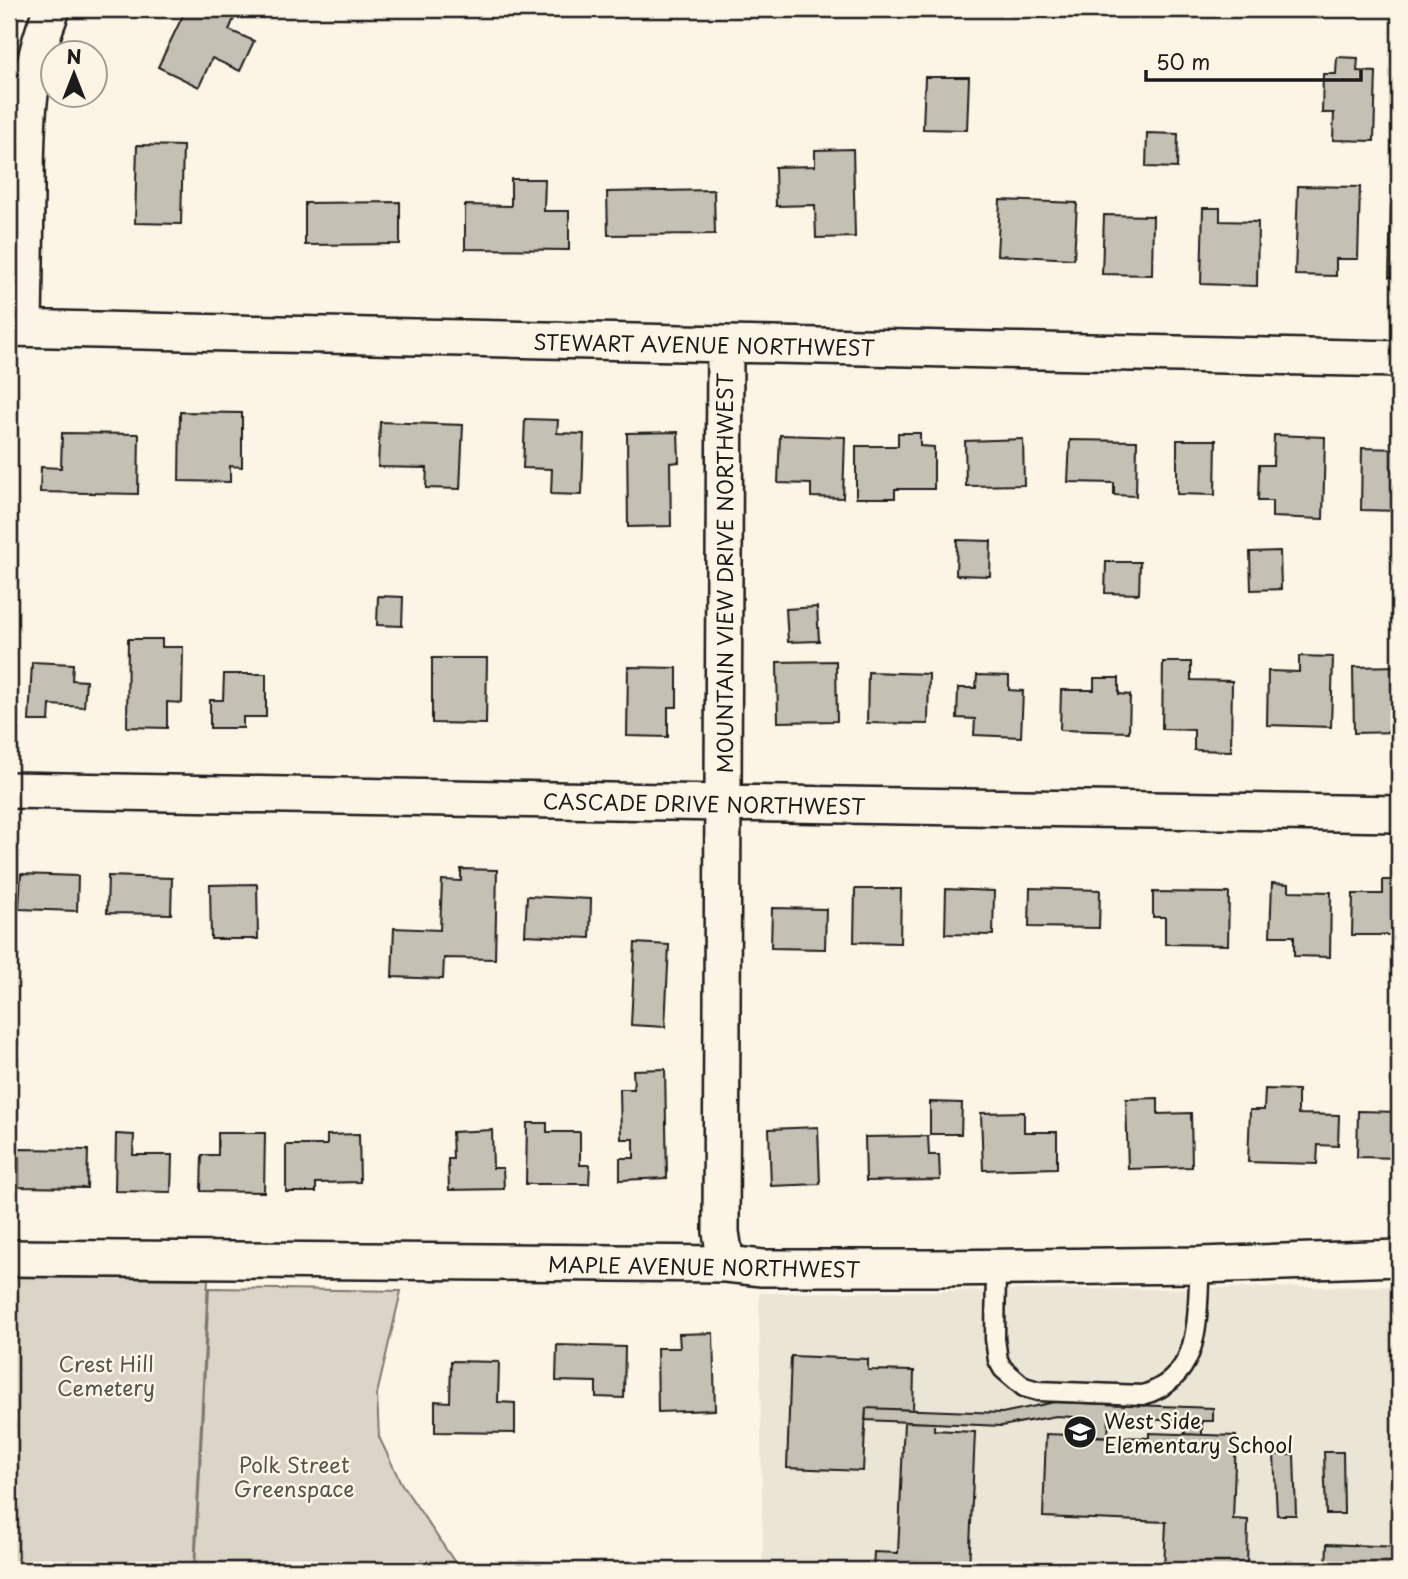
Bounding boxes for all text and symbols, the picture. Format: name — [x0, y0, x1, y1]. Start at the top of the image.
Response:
north arrow — [38, 38, 108, 108]
scale bar — [1146, 38, 1361, 82]
text: N — [66, 42, 82, 70]
text: 50 m — [1156, 45, 1210, 77]
street label: STEWART AVENUE NORTHWEST — [533, 325, 876, 363]
street label: MOUNTAIN VIEW DRIVE NORTHWEST — [708, 372, 740, 773]
street label: CASCADE DRIVE NORTHWEST — [542, 784, 866, 822]
street label: MAPLE AVENUE NORTHWEST — [548, 1247, 861, 1285]
park label: Crest Hill Cemetery — [57, 1347, 155, 1403]
place label: West Side Elementary School — [1104, 1404, 1293, 1460]
school or university icon: West Side Elementary School — [1061, 1413, 1099, 1451]
park label: Polk Street Greenspace — [234, 1448, 354, 1504]

